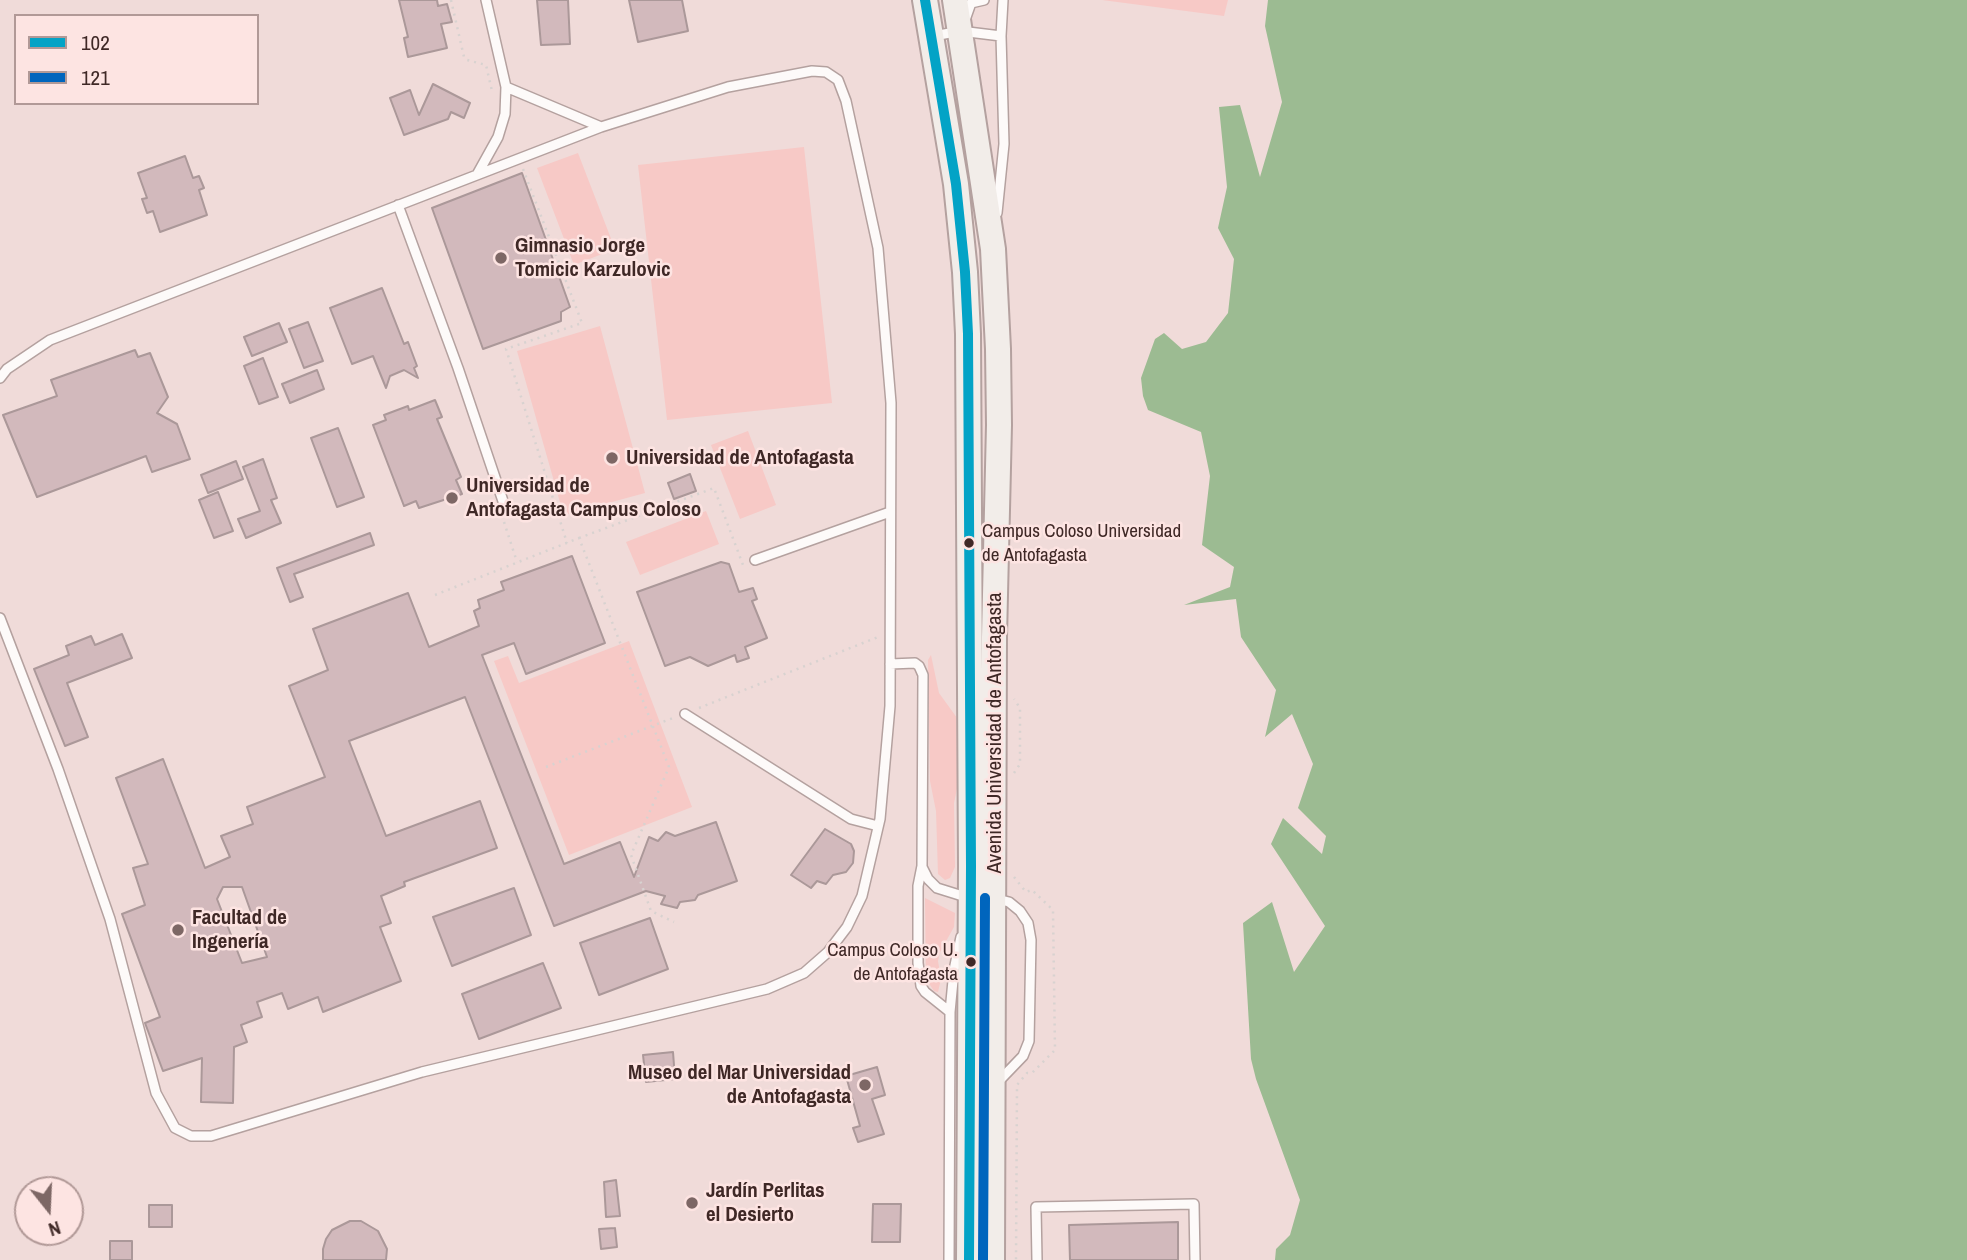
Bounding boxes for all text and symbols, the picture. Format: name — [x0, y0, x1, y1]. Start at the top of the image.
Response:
legend — [14, 14, 259, 105]
text: 102 — [81, 28, 110, 57]
text: 121 — [81, 63, 110, 92]
place label: Gimnasio Jorge Tomicic Karzulovic — [515, 233, 671, 283]
marker: Gimnasio Jorge Tomicic Karzulovic — [493, 250, 509, 266]
place label: Universidad de Antofagasta — [626, 445, 854, 471]
marker: Universidad de Antofagasta — [604, 450, 620, 466]
place label: Universidad de Antofagasta Campus Coloso — [466, 473, 701, 523]
marker: Universidad de Antofagasta Campus Coloso — [444, 490, 460, 506]
place label: Campus Coloso Universidad de Antofagasta — [982, 521, 1181, 565]
marker: Campus Coloso Universidad de Antofagasta — [962, 536, 976, 550]
street label: Avenida Universidad de Antofagasta — [982, 592, 1008, 874]
place label: Facultad de Ingenería — [192, 905, 287, 955]
marker: Facultad de Ingenería — [170, 922, 186, 938]
place label: Campus Coloso U. de Antofagasta — [827, 940, 958, 984]
marker: Campus Coloso U. de Antofagasta — [964, 955, 978, 969]
place label: Museo del Mar Universidad de Antofagasta — [628, 1060, 851, 1110]
marker: Museo del Mar Universidad de Antofagasta — [857, 1077, 873, 1093]
north arrow — [14, 1176, 84, 1246]
place label: Jardín Perlitas el Desierto — [706, 1178, 825, 1228]
marker: Jardín Perlitas el Desierto — [684, 1195, 700, 1211]
text: N — [46, 1215, 64, 1243]

